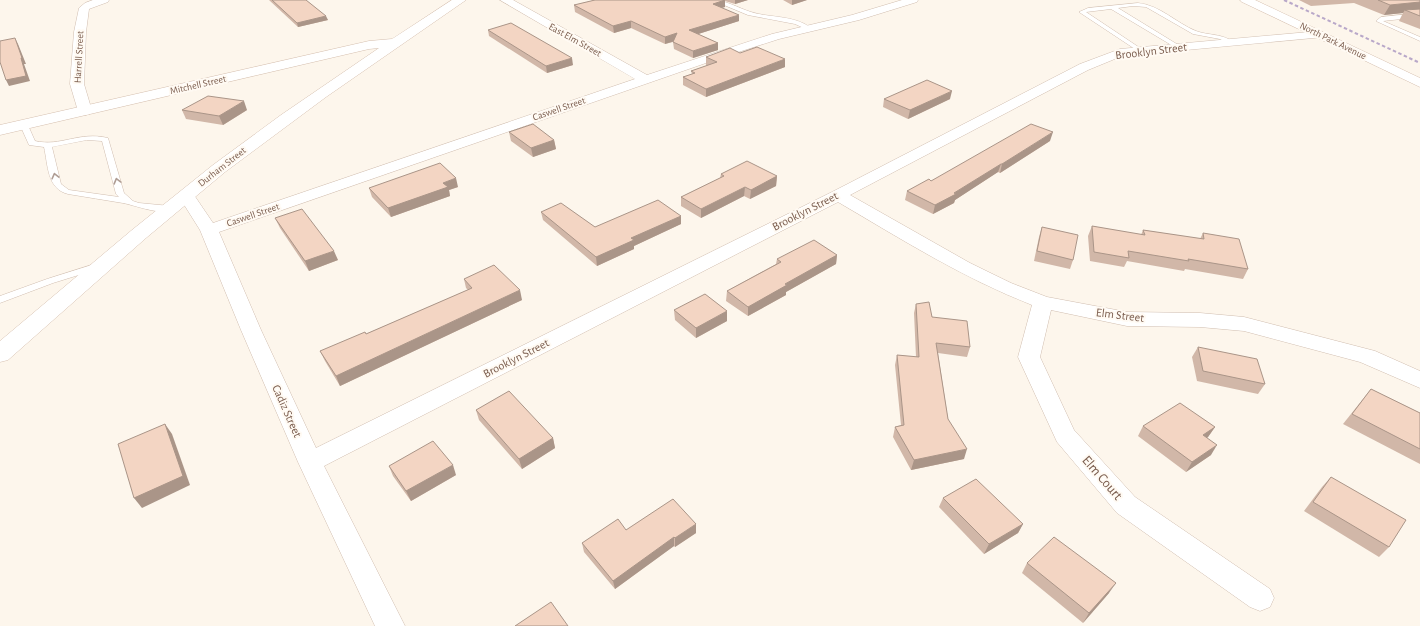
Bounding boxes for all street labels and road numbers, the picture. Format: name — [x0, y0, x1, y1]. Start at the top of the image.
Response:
street label: North Park Avenue — [1298, 21, 1368, 62]
street label: East Elm Street — [547, 22, 604, 59]
street label: Harrell Street — [73, 30, 85, 83]
street label: Brooklyn Street — [1115, 41, 1188, 62]
street label: Mitchell Street — [169, 74, 228, 96]
street label: Caswell Street — [531, 95, 587, 123]
street label: Durham Street — [196, 145, 248, 189]
street label: Brooklyn Street — [770, 189, 840, 234]
street label: Caswell Street — [225, 201, 281, 229]
street label: Elm Street — [1095, 306, 1145, 324]
street label: Brooklyn Street — [481, 336, 551, 381]
street label: Cadiz Street — [270, 383, 304, 439]
street label: Elm Court — [1079, 453, 1125, 503]

